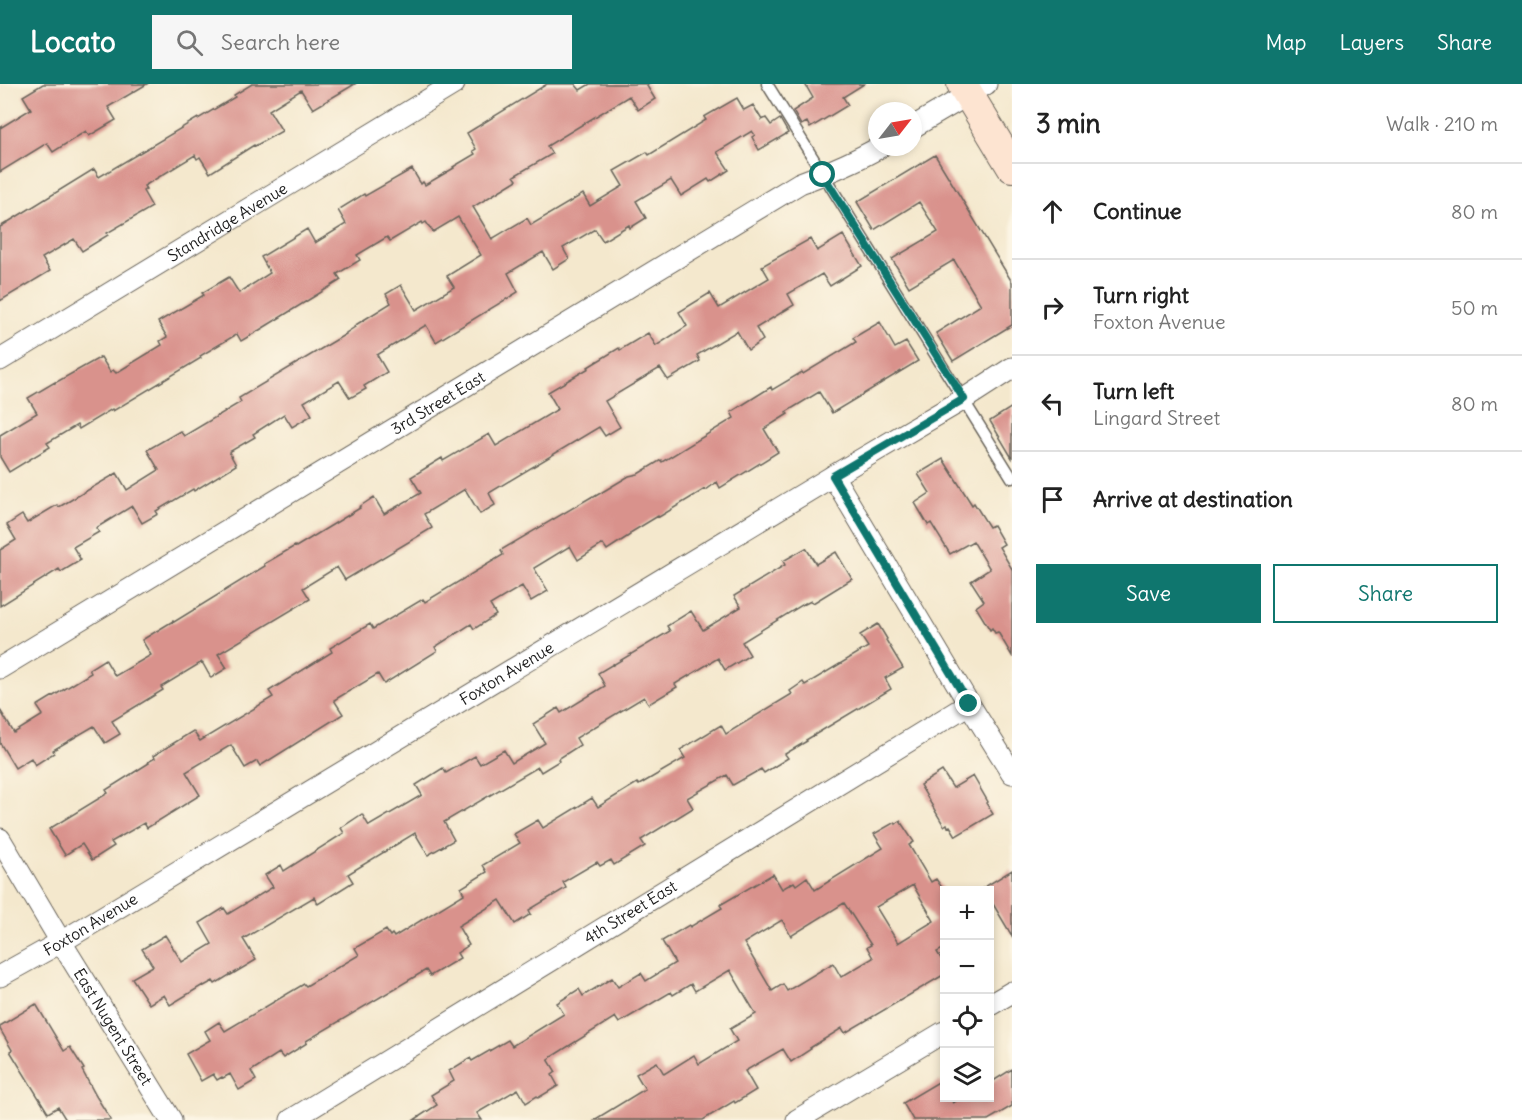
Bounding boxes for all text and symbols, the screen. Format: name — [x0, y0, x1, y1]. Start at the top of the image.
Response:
search box — [152, 15, 572, 69]
text: Locato — [30, 24, 116, 60]
icon: search — [173, 26, 206, 59]
text: Search here — [221, 28, 340, 56]
text: Map — [1266, 29, 1306, 56]
text: Layers — [1339, 29, 1404, 56]
text: Share — [1437, 29, 1492, 56]
north arrow — [868, 102, 922, 156]
text: 3 min — [1036, 107, 1101, 140]
text: Walk · 210 m — [1386, 111, 1498, 136]
route start — [809, 161, 835, 187]
street label: Standridge Avenue — [164, 178, 291, 266]
icon: ahead — [1036, 195, 1069, 228]
text: Continue — [1093, 197, 1182, 225]
text: 80 m — [1451, 199, 1498, 224]
text: Turn right — [1093, 281, 1189, 309]
icon: right — [1036, 291, 1069, 324]
text: 50 m — [1451, 295, 1498, 320]
text: Foxton Avenue — [1093, 309, 1226, 334]
street label: 3rd Street East — [387, 366, 489, 439]
text: Turn left — [1093, 377, 1174, 405]
icon: left — [1036, 387, 1069, 420]
text: 80 m — [1451, 391, 1498, 416]
text: Lingard Street — [1093, 405, 1220, 430]
icon: arrive — [1036, 483, 1069, 516]
text: Arrive at destination — [1093, 485, 1293, 513]
button: Save — [1036, 564, 1261, 623]
button: Share — [1273, 564, 1498, 623]
street label: Foxton Avenue — [456, 637, 557, 709]
route end — [955, 690, 981, 716]
street label: 4th Street East — [580, 875, 681, 948]
map controls — [940, 886, 994, 1102]
button: + — [940, 886, 994, 940]
street label: Foxton Avenue — [40, 888, 141, 960]
button: − — [940, 940, 994, 994]
street label: East Nugent Street — [70, 964, 157, 1089]
button: locate — [940, 994, 994, 1048]
button: layers — [940, 1048, 994, 1102]

